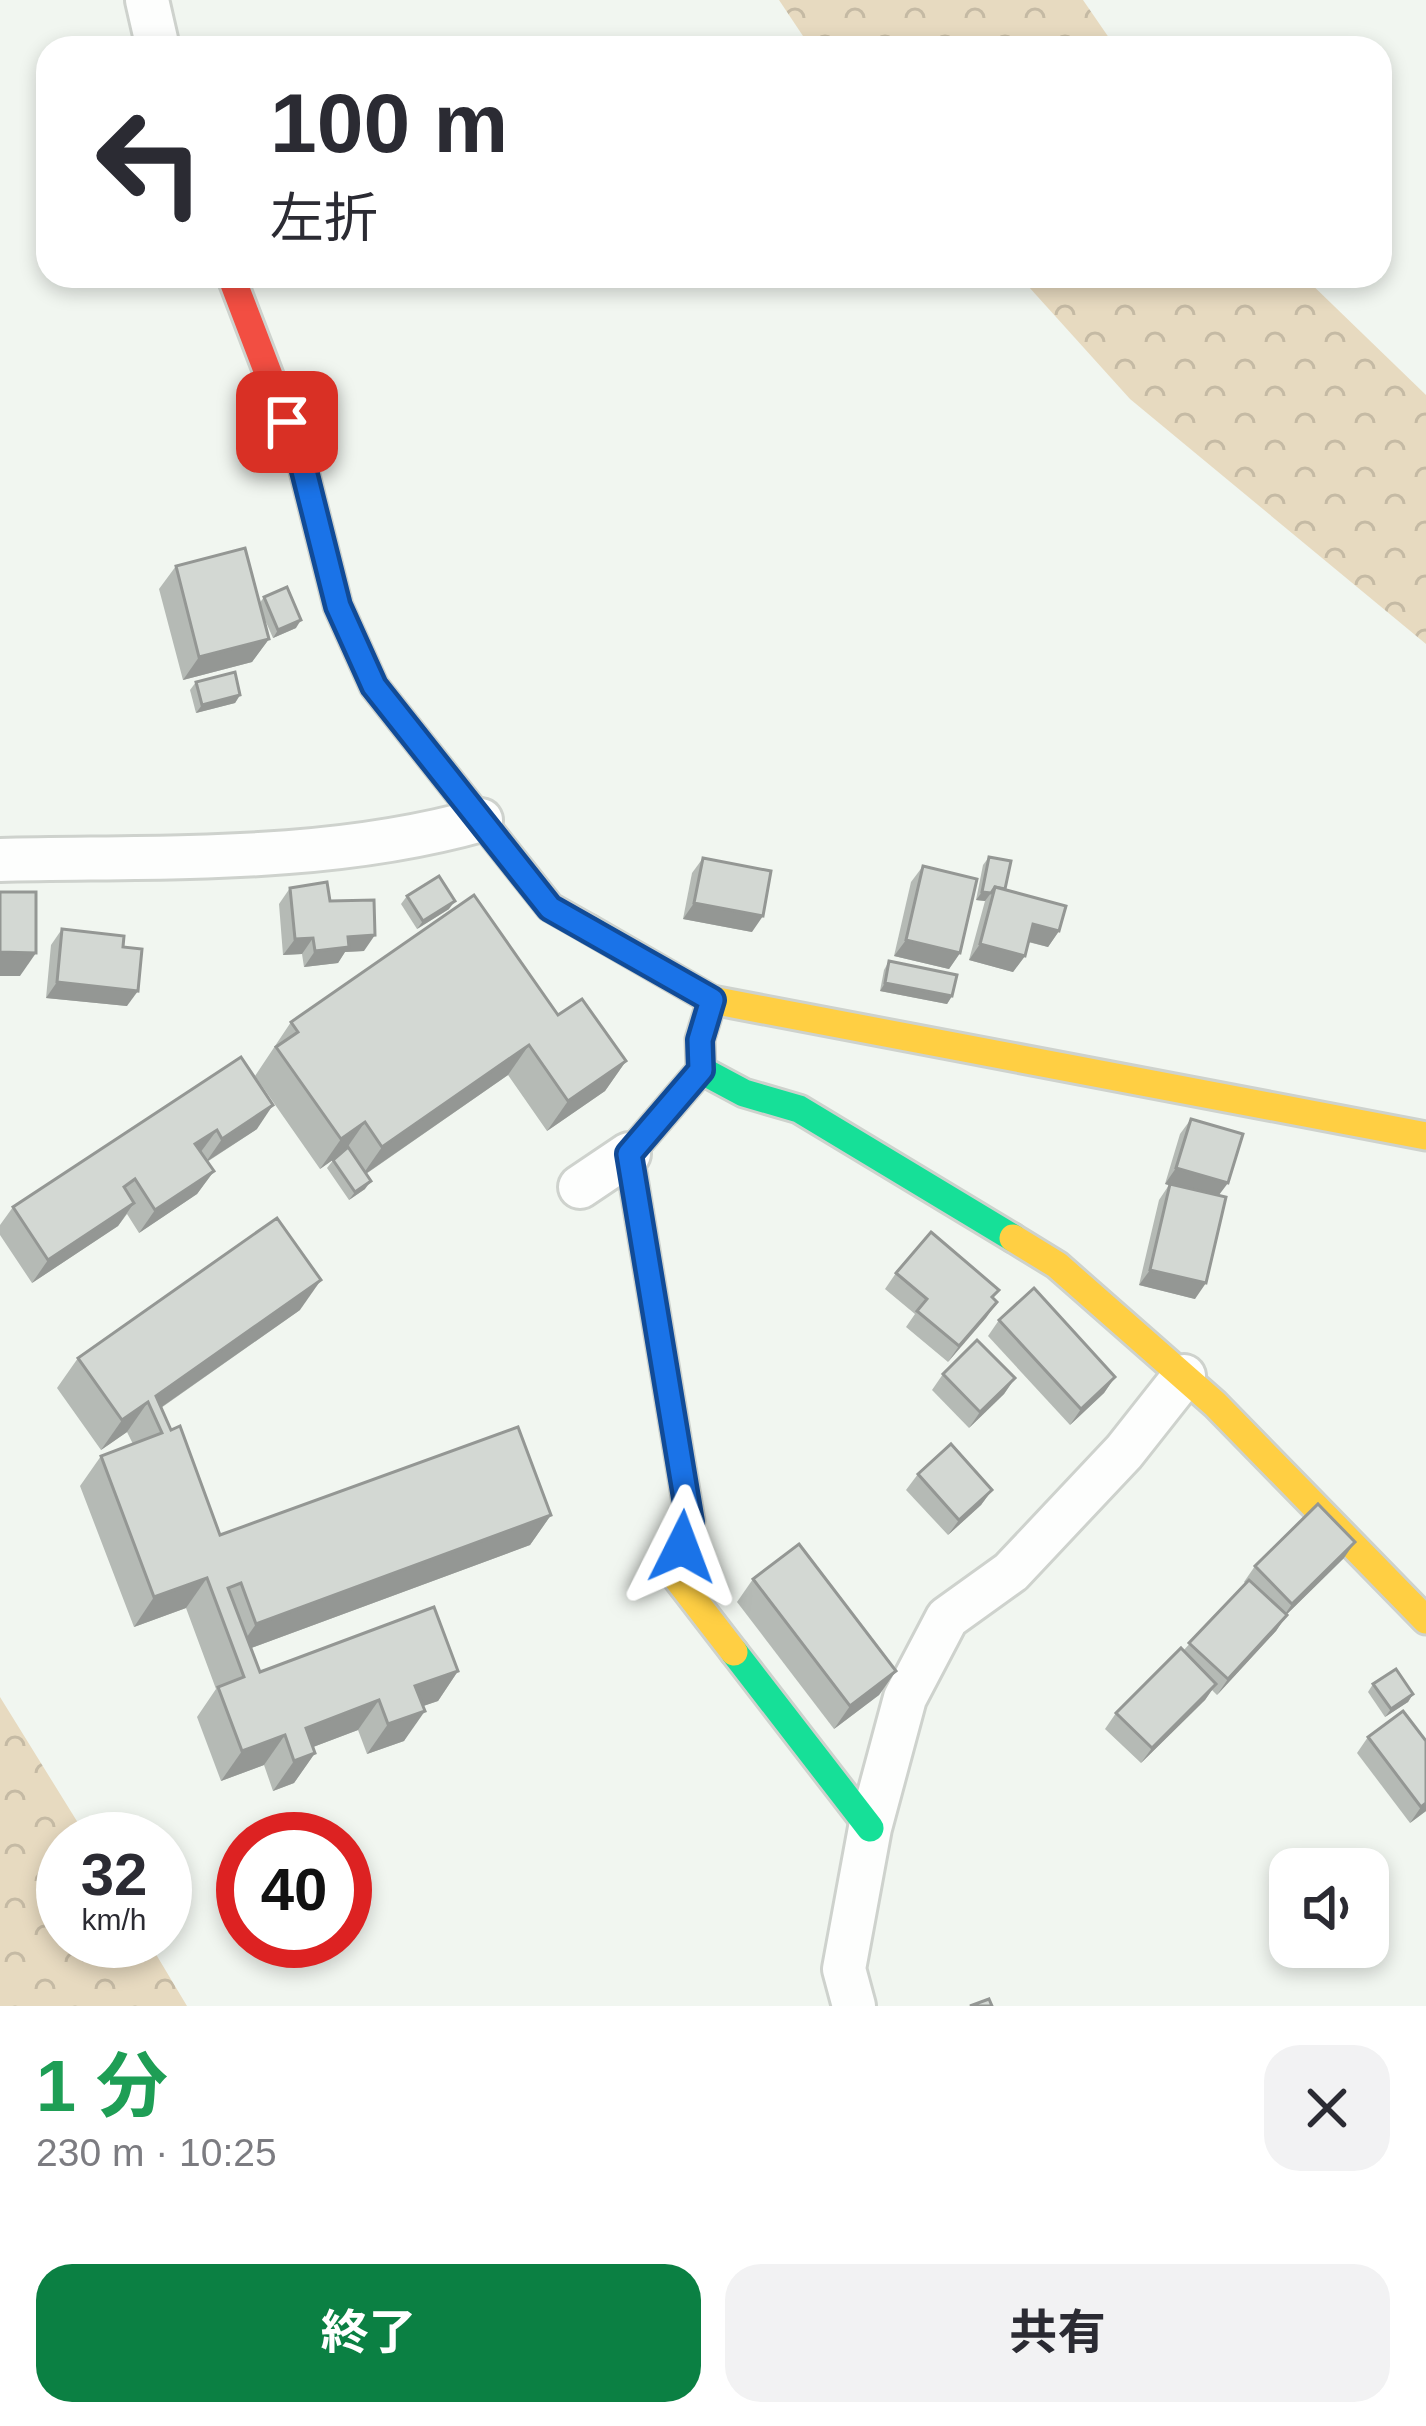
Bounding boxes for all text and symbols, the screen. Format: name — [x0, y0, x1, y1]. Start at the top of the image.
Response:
text: 100 m — [270, 76, 508, 170]
icon: left — [72, 84, 228, 240]
text: 左折 — [270, 188, 378, 248]
pin — [236, 371, 338, 473]
icon: arrive — [254, 389, 320, 455]
position arrow — [619, 1484, 745, 1610]
speed limit sign: 40 — [216, 1812, 372, 1968]
text: 32 — [81, 1841, 147, 1908]
map controls — [1269, 1848, 1389, 1968]
button: sound — [1269, 1848, 1389, 1968]
text: km/h — [81, 1903, 147, 1936]
button: close — [1264, 2045, 1390, 2171]
text: 1 分 — [36, 2046, 168, 2126]
text: 230 m · 10:25 — [36, 2131, 277, 2174]
button: 終了 — [36, 2264, 701, 2402]
button: 共有 — [725, 2264, 1390, 2402]

